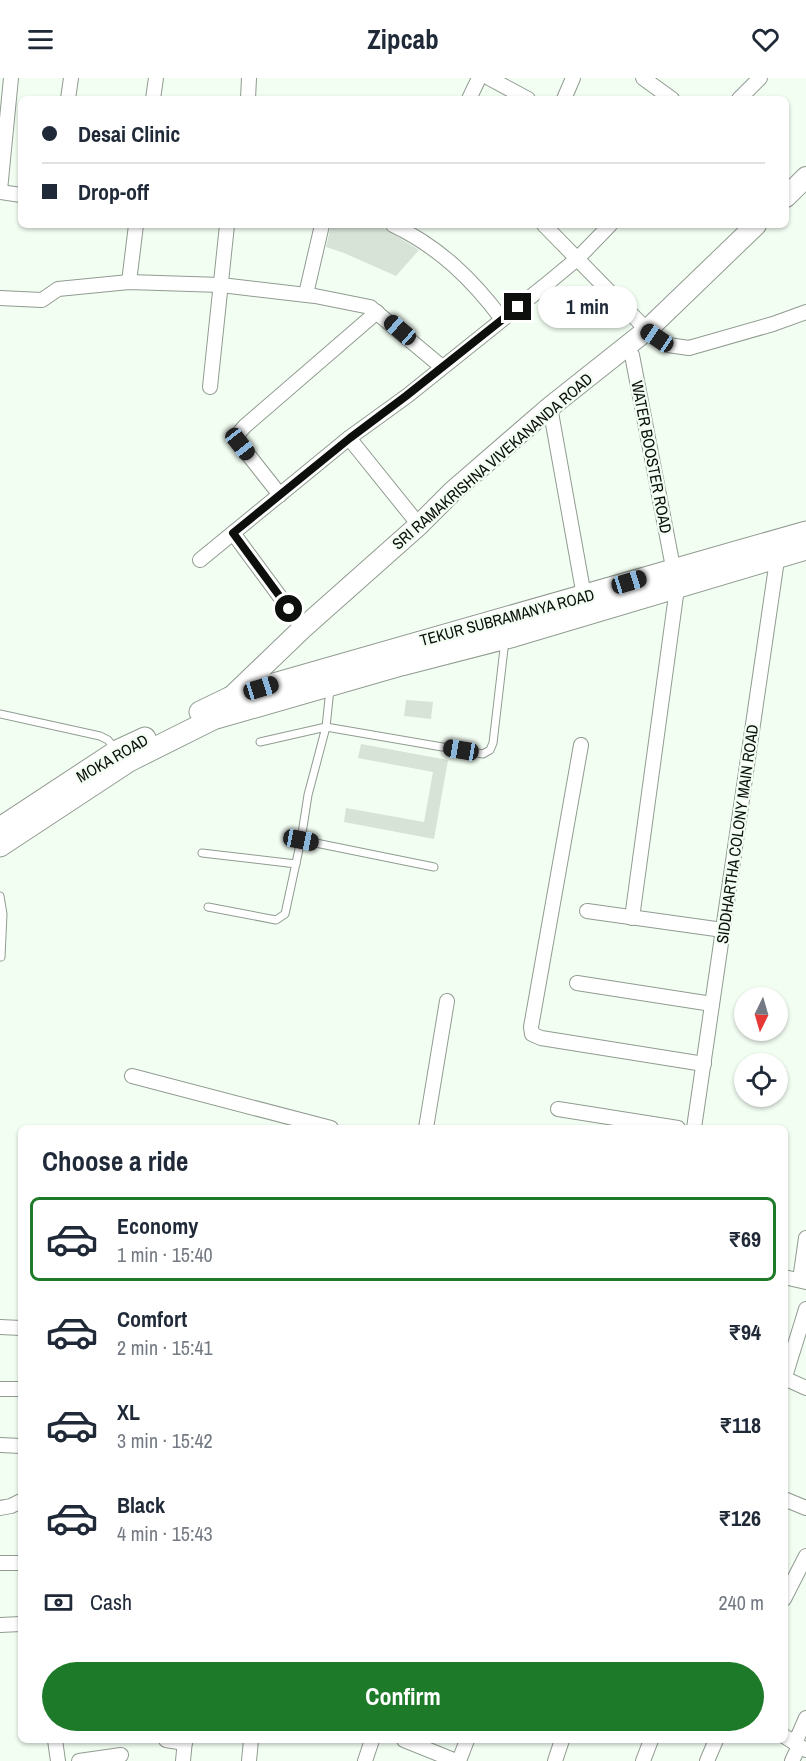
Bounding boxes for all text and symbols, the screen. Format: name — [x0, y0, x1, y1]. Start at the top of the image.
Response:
text: Zipcab — [367, 21, 439, 57]
icon: menu — [24, 23, 57, 56]
icon: heart — [749, 23, 782, 56]
text: Desai Clinic — [78, 119, 180, 149]
text: Drop-off — [78, 177, 149, 207]
callout: 1 min — [539, 286, 638, 328]
route end — [504, 293, 531, 320]
text: 1 min — [566, 293, 609, 320]
car — [381, 311, 419, 349]
car — [637, 320, 677, 356]
street label: SRI RAMAKRISHNA VIVEKANANDA ROAD — [387, 368, 597, 554]
street label: WATER BOOSTER ROAD — [626, 379, 678, 535]
car — [222, 424, 258, 464]
car — [609, 568, 649, 596]
street label: TEKUR SUBRAMANYA ROAD — [417, 583, 597, 651]
route start — [275, 595, 302, 622]
car — [241, 674, 281, 702]
street label: SIDDHARTHA COLONY MAIN ROAD — [711, 723, 763, 945]
street label: MOKA ROAD — [72, 729, 152, 787]
car — [442, 738, 480, 762]
car — [282, 828, 320, 852]
north arrow — [734, 987, 788, 1041]
map controls — [734, 987, 788, 1107]
button: locate — [734, 1053, 788, 1107]
text: Choose a ride — [42, 1143, 188, 1179]
text: Economy — [117, 1211, 198, 1241]
icon: car — [45, 1212, 99, 1266]
text: ₹69 — [728, 1224, 761, 1254]
text: 1 min · 15:40 — [117, 1241, 213, 1268]
text: Comfort — [117, 1304, 187, 1334]
icon: car — [45, 1305, 99, 1359]
text: ₹94 — [728, 1317, 761, 1347]
text: 2 min · 15:41 — [117, 1334, 213, 1361]
text: XL — [117, 1397, 140, 1427]
icon: car — [45, 1398, 99, 1452]
text: ₹118 — [719, 1410, 761, 1440]
text: 3 min · 15:42 — [117, 1427, 213, 1454]
text: Black — [117, 1490, 165, 1520]
icon: car — [45, 1491, 99, 1545]
text: ₹126 — [718, 1503, 761, 1533]
text: 4 min · 15:43 — [117, 1520, 213, 1547]
icon: cash — [42, 1586, 75, 1619]
text: Cash — [90, 1587, 132, 1617]
text: 240 m — [718, 1589, 764, 1616]
button: Confirm — [42, 1662, 764, 1731]

